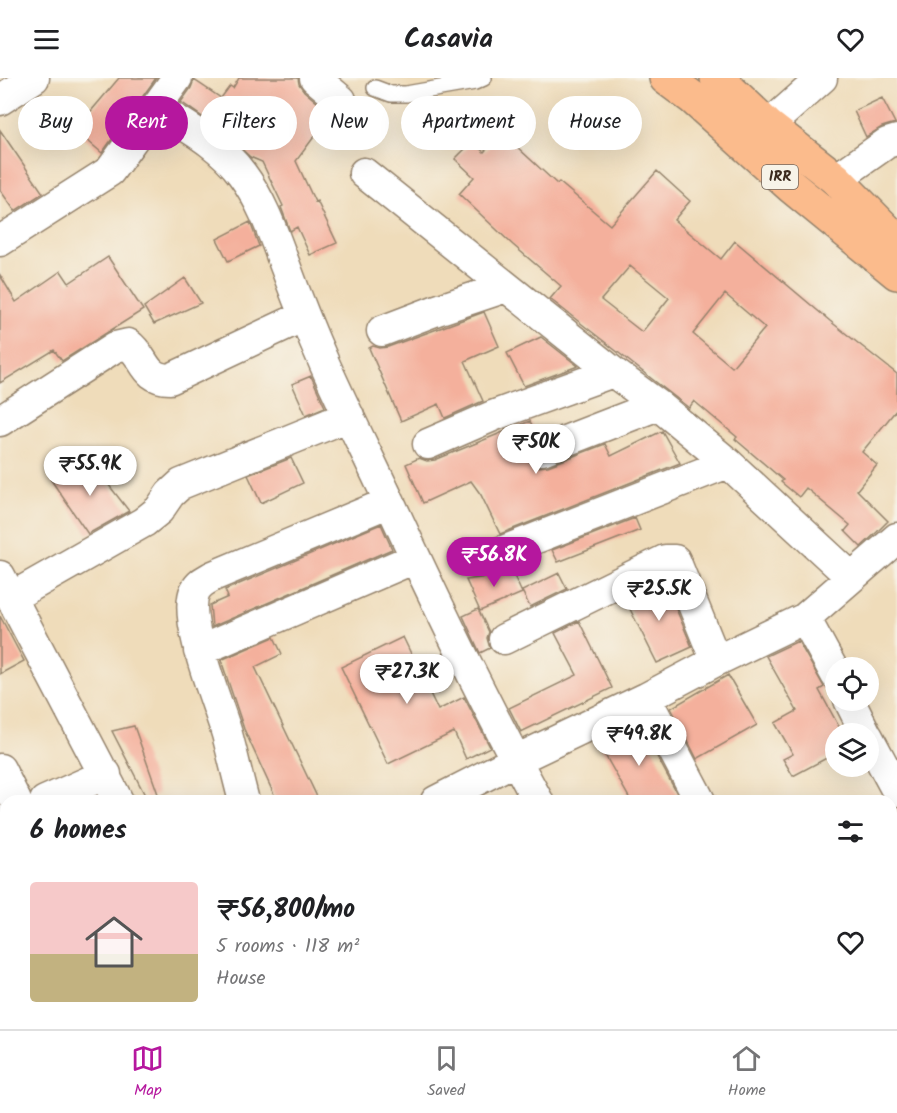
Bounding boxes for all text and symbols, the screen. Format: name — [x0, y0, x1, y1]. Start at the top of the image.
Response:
text: Casavia — [404, 18, 493, 61]
icon: menu — [30, 23, 63, 56]
icon: heart — [834, 23, 867, 56]
chip: Buy — [18, 96, 93, 150]
chip: Rent — [105, 96, 188, 150]
chip: Filters — [200, 96, 297, 150]
chip: New — [309, 96, 389, 150]
chip: Apartment — [401, 96, 536, 150]
chip: House — [548, 96, 642, 150]
road number: IRR — [762, 165, 798, 189]
pin: ₹50K — [500, 424, 572, 475]
text: ₹50K — [511, 427, 561, 459]
pin: ₹55.9K — [41, 446, 139, 497]
text: ₹55.9K — [58, 449, 122, 481]
pin: ₹56.8K — [445, 537, 543, 588]
text: ₹56.8K — [461, 540, 527, 572]
pin: ₹25.5K — [610, 571, 708, 622]
text: ₹25.5K — [626, 574, 692, 606]
pin: ₹27.3K — [358, 654, 456, 705]
text: ₹27.3K — [374, 657, 440, 689]
map controls — [825, 657, 879, 777]
button: locate — [825, 657, 879, 711]
pin: ₹49.8K — [590, 716, 688, 767]
text: ₹49.8K — [606, 719, 673, 751]
button: layers — [825, 723, 879, 777]
text: 6 homes — [30, 810, 127, 852]
icon: filters — [834, 815, 867, 848]
text: ₹56,800/mo — [216, 889, 355, 931]
icon: home — [78, 906, 150, 978]
icon: heart — [834, 926, 867, 959]
text: 5 rooms · 118 m² — [216, 931, 359, 963]
text: House — [216, 963, 266, 995]
tab: Map — [131, 1042, 164, 1103]
tab: Saved — [427, 1042, 465, 1103]
tab: Home — [728, 1042, 766, 1103]

